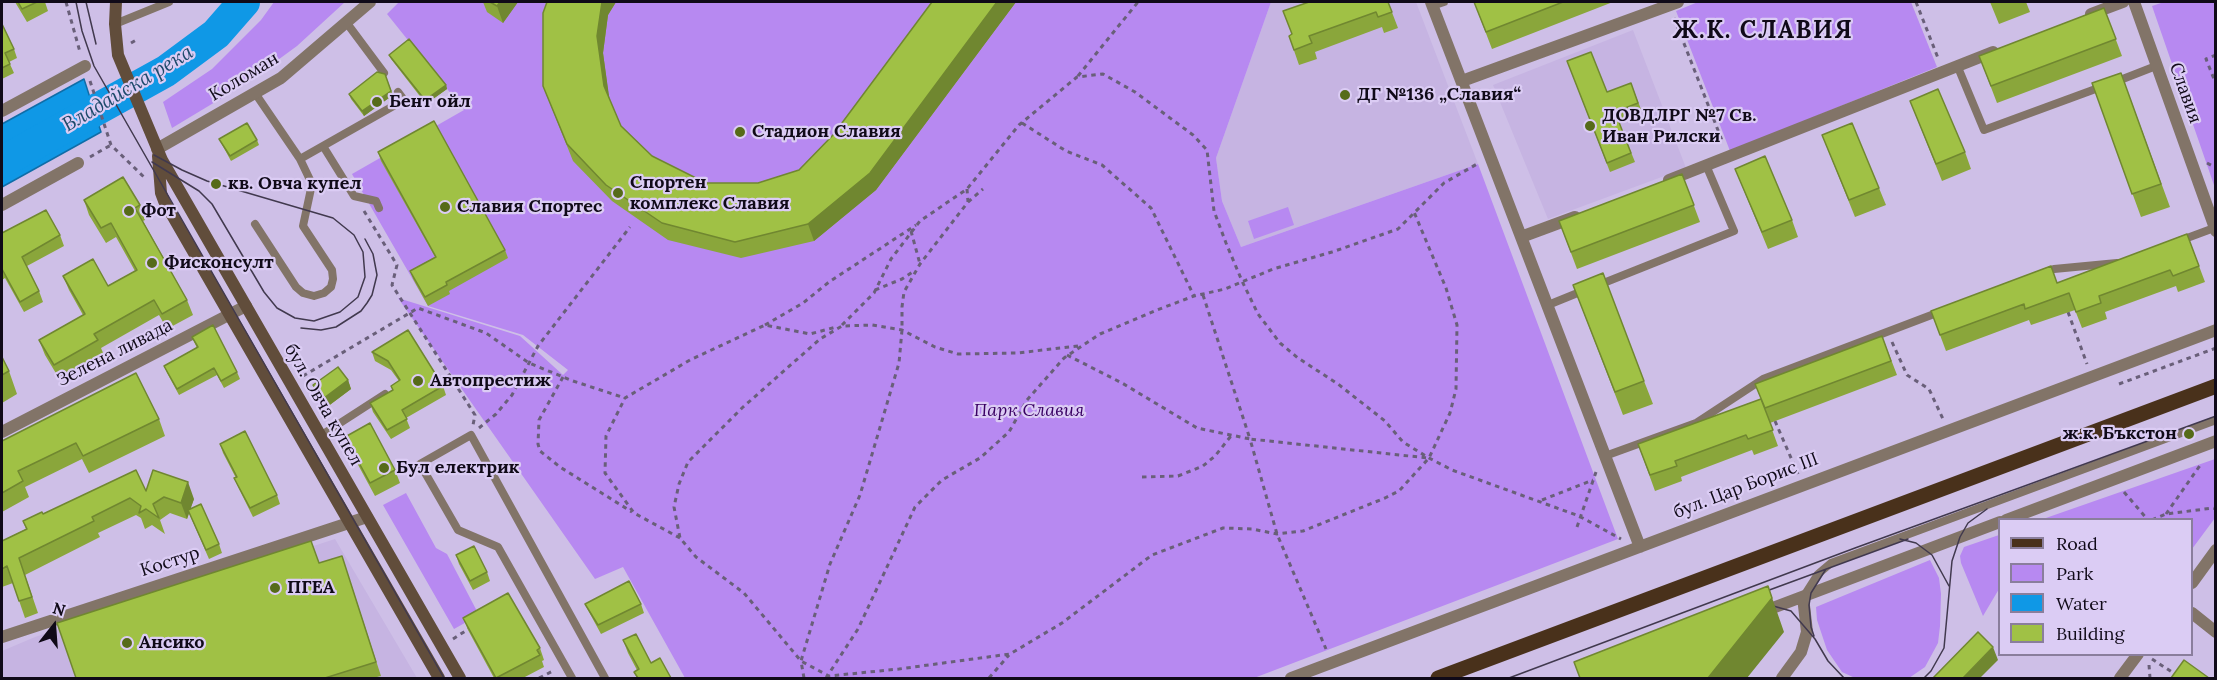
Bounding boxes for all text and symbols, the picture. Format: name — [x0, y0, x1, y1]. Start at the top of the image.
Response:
district label: Ж.К. СЛАВИЯ — [1673, 17, 1853, 45]
water label: Владайска река — [58, 41, 198, 137]
street label: Коломан — [205, 48, 283, 106]
street label: Славия — [2164, 60, 2206, 126]
place label: ДГ №136 „Славия“ — [1357, 84, 1521, 106]
marker: ДГ №136 „Славия“ — [1338, 88, 1352, 102]
place label: Бент ойл — [389, 91, 471, 113]
marker: Бент ойл — [370, 95, 384, 109]
place label: ДОВДЛРГ №7 Св. Иван Рилски — [1602, 105, 1756, 148]
marker: ДОВДЛРГ №7 Св. Иван Рилски — [1583, 119, 1597, 133]
place label: Стадион Славия — [752, 121, 901, 143]
marker: Стадион Славия — [733, 125, 747, 139]
place label: Спортен комплекс Славия — [630, 172, 790, 214]
place label: кв. Овча купел — [228, 173, 361, 195]
marker: кв. Овча купел — [209, 177, 223, 191]
marker: Спортен комплекс Славия — [611, 186, 625, 200]
place label: Славия Спортес — [457, 196, 602, 218]
place label: Фот — [141, 200, 176, 222]
marker: Славия Спортес — [438, 200, 452, 214]
marker: Фот — [122, 204, 136, 218]
place label: Фисконсулт — [164, 252, 274, 274]
marker: Фисконсулт — [145, 256, 159, 270]
street label: Зелена ливада — [54, 315, 176, 391]
street label: бул. Овча купел — [279, 340, 367, 470]
place label: Автопрестиж — [430, 370, 551, 392]
marker: Автопрестиж — [411, 374, 425, 388]
park label: Парк Славия — [974, 400, 1084, 422]
place label: ж.к. Бъкстон — [2063, 423, 2177, 445]
marker: ж.к. Бъкстон — [2182, 427, 2196, 441]
street label: бул. Цар Борис III — [1671, 448, 1821, 524]
place label: Бул електрик — [396, 457, 520, 479]
marker: Бул електрик — [377, 461, 391, 475]
legend — [1998, 518, 2193, 656]
text: Road — [2056, 532, 2098, 555]
street label: Костур — [138, 542, 202, 582]
text: Park — [2056, 562, 2093, 585]
place label: ПГЕА — [287, 577, 335, 599]
marker: ПГЕА — [268, 581, 282, 595]
text: Water — [2056, 592, 2107, 615]
north arrow — [24, 596, 84, 656]
text: N — [50, 597, 68, 620]
text: Building — [2056, 622, 2124, 645]
place label: Ансико — [139, 632, 205, 654]
marker: Ансико — [120, 636, 134, 650]

